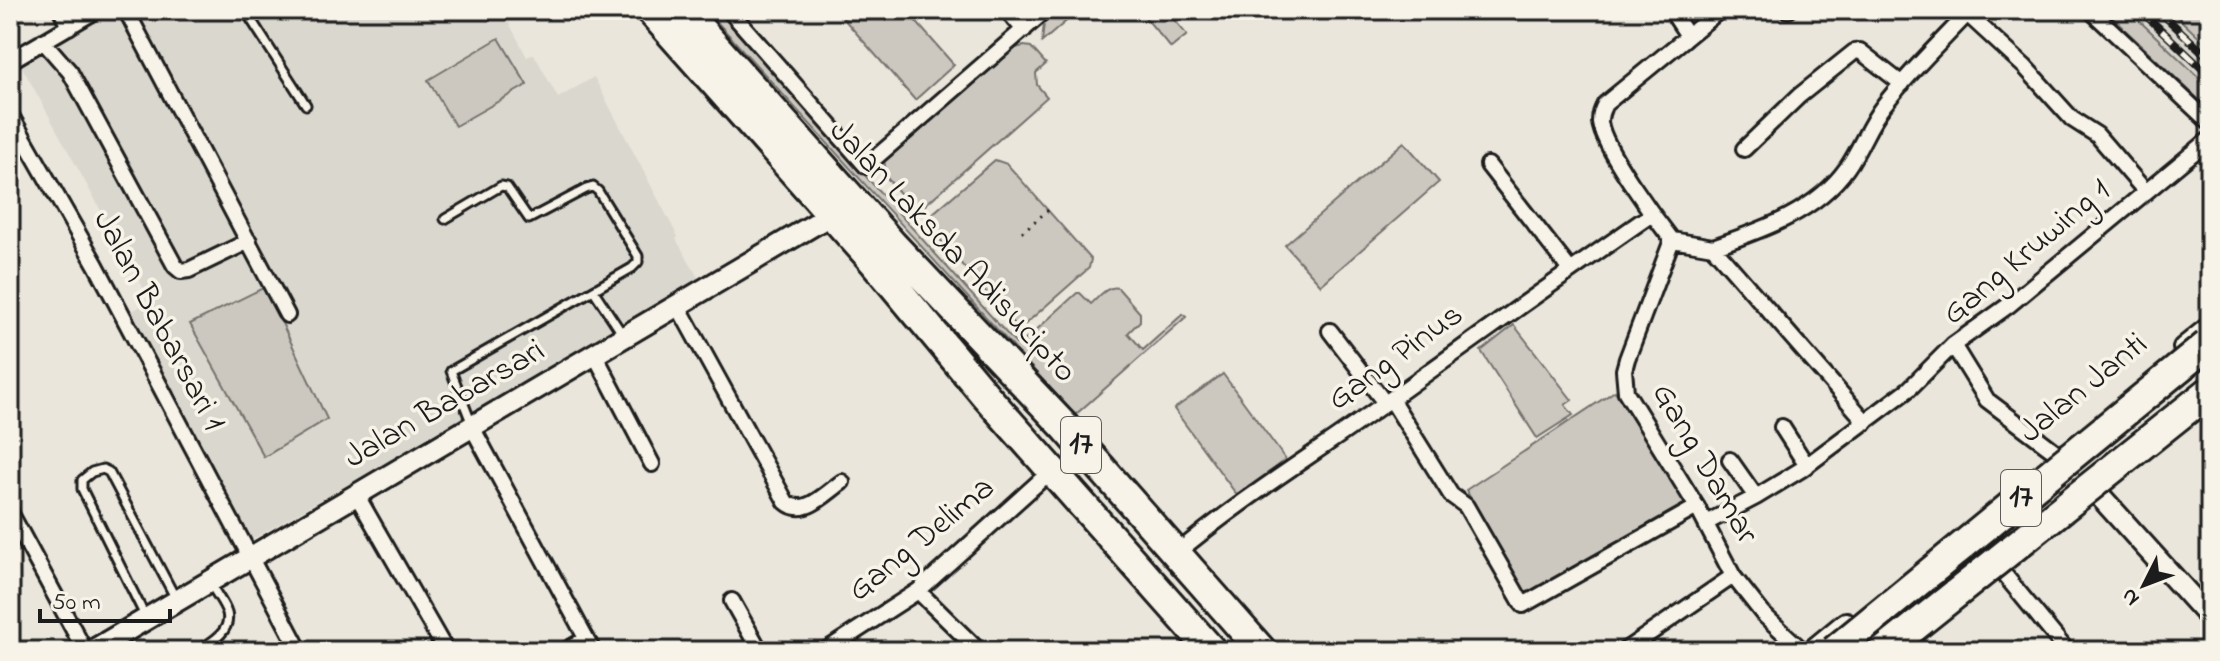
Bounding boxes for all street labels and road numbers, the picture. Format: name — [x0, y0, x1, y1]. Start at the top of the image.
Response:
street label: Jalan Laksda Adisucipto — [816, 109, 1088, 395]
street label: Gang Kruwing 1 — [1932, 167, 2122, 338]
street label: Jalan Babarsari 1 — [79, 202, 237, 441]
street label: Gang Pinus — [1318, 292, 1474, 424]
street label: Jalan Janti — [2009, 321, 2159, 457]
street label: Jalan Babarsari — [335, 327, 555, 483]
street label: Gang Damar — [1638, 374, 1771, 554]
road number: 17 — [1061, 417, 1101, 473]
street label: Gang Delima — [837, 465, 1007, 615]
road number: 17 — [2001, 470, 2041, 526]

